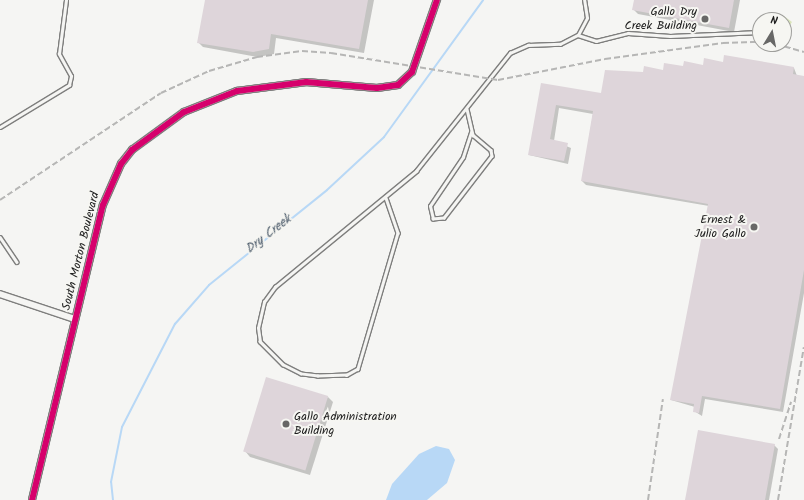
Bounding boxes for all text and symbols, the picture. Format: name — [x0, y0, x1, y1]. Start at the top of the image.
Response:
place label: Gallo Dry Creek Building — [624, 5, 697, 33]
north arrow — [752, 12, 792, 52]
text: N — [769, 12, 779, 31]
marker: Gallo Dry Creek Building — [700, 14, 710, 24]
street label: South Morton Boulevard — [59, 190, 103, 312]
water label: Dry Creek — [243, 212, 295, 258]
place label: Ernest & Julio Gallo — [694, 213, 746, 241]
marker: Ernest & Julio Gallo — [749, 222, 759, 232]
place label: Gallo Administration Building — [294, 410, 397, 438]
marker: Gallo Administration Building — [281, 419, 291, 429]

